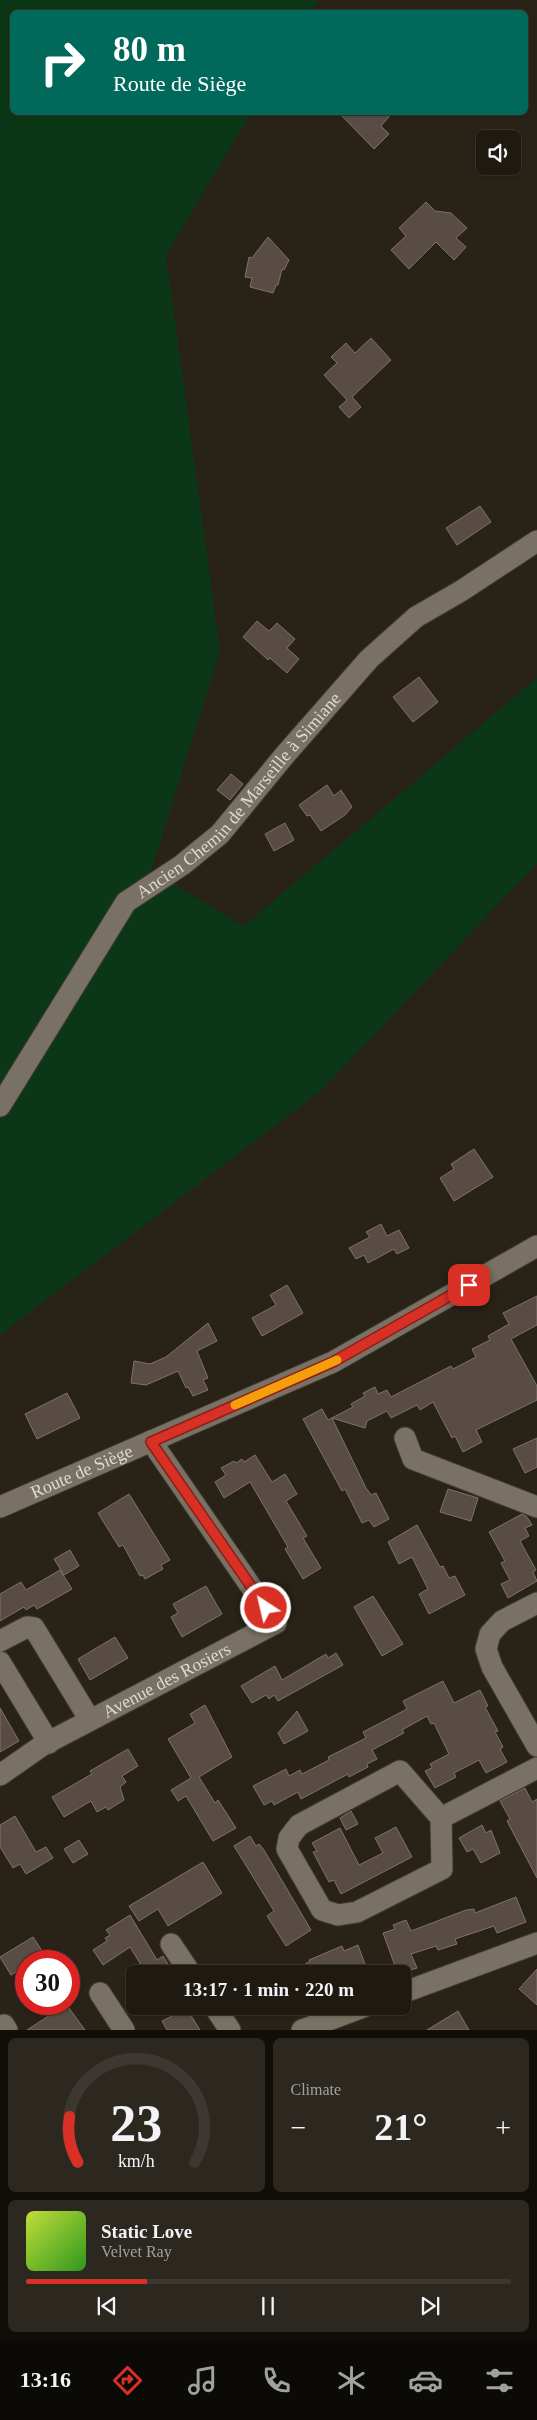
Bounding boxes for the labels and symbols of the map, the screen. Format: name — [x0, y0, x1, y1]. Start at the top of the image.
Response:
street label: Ancien Chemin de Marseille à Simiane — [132, 688, 345, 902]
pin — [448, 1264, 490, 1306]
street label: Route de Siège — [28, 1441, 136, 1502]
position arrow — [239, 1581, 291, 1633]
street label: Avenue des Rosiers — [99, 1639, 234, 1722]
speed limit sign: 30 — [15, 1950, 80, 2015]

